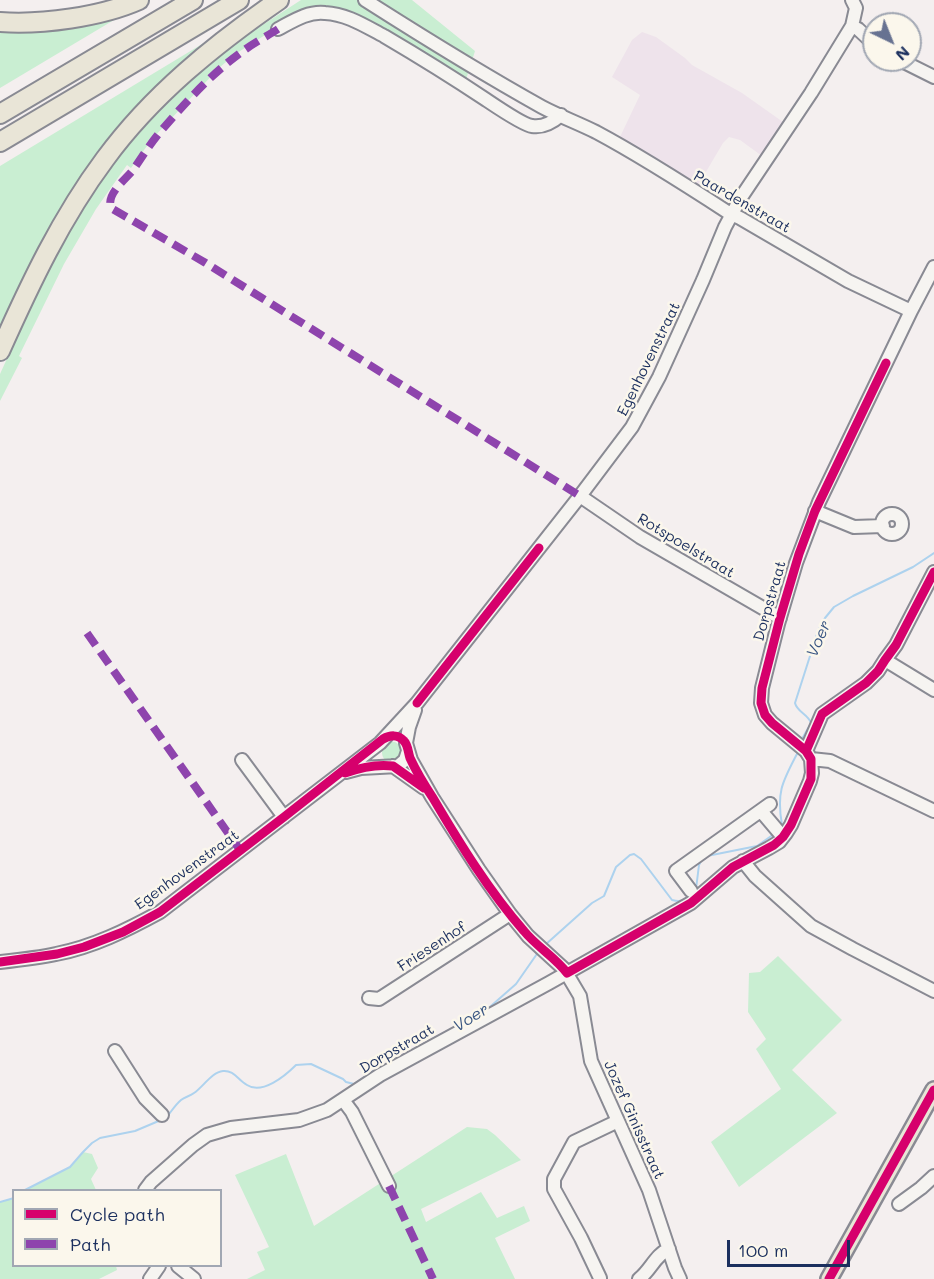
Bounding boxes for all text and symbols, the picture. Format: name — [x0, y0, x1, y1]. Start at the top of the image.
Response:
north arrow — [862, 12, 922, 72]
text: N — [892, 42, 915, 66]
street label: Paardenstraat — [690, 167, 794, 237]
street label: Egenhovenstraat — [614, 299, 684, 419]
street label: Rotspoelstraat — [634, 510, 738, 582]
street label: Dorpstraat — [750, 559, 790, 643]
water label: Voer — [803, 618, 835, 660]
street label: Egenhovenstraat — [131, 826, 243, 914]
street label: Friesenhof — [394, 918, 470, 976]
water label: Voer — [450, 1000, 492, 1036]
street label: Dorpstraat — [357, 1021, 437, 1077]
street label: Jozef Ginisstraat — [600, 1058, 668, 1182]
legend — [12, 1189, 222, 1267]
text: Cycle path — [70, 1202, 165, 1226]
scale bar — [730, 1228, 853, 1266]
text: Path — [70, 1232, 110, 1256]
text: 100 m — [738, 1238, 788, 1262]

